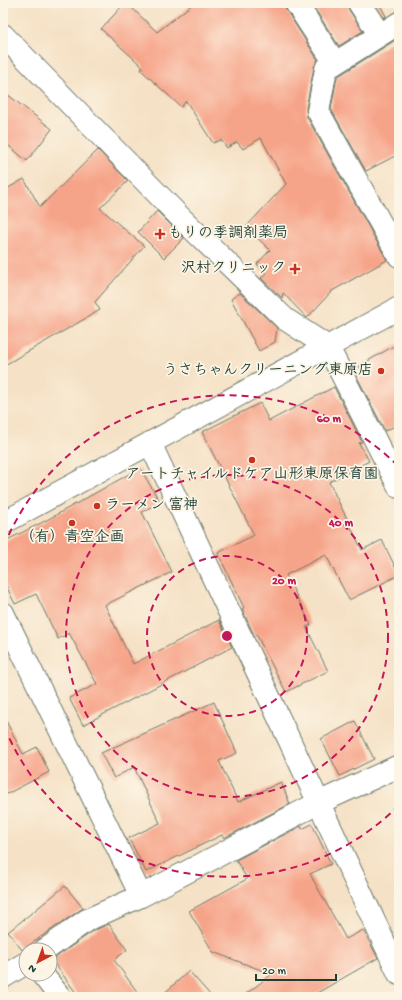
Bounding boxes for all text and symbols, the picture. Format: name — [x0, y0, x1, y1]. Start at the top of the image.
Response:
place label: もりの季調剤薬局 — [168, 224, 288, 243]
marker: もりの季調剤薬局 — [155, 229, 165, 239]
place label: 沢村クリニック — [181, 260, 286, 278]
marker: 沢村クリニック — [289, 263, 301, 275]
place label: うさちゃんクリーニング東原店 — [163, 361, 373, 380]
marker: うさちゃんクリーニング東原店 — [376, 366, 386, 376]
text: 60 m — [317, 413, 342, 427]
marker: アートチャイルドケア山形東原保育園 — [247, 455, 257, 465]
place label: アートチャイルドケア山形東原保育園 — [125, 465, 379, 484]
place label: ラーメン 富神 — [105, 496, 199, 515]
marker: ラーメン 富神 — [92, 501, 102, 511]
text: 40 m — [328, 517, 353, 531]
marker: （有）青空企画 — [67, 518, 77, 528]
place label: （有）青空企画 — [19, 528, 125, 547]
text: 20 m — [272, 575, 297, 589]
centre of rings — [220, 629, 234, 643]
north arrow — [18, 942, 58, 982]
scale bar — [256, 956, 336, 982]
text: N — [26, 961, 39, 975]
text: 20 m — [262, 965, 287, 979]

